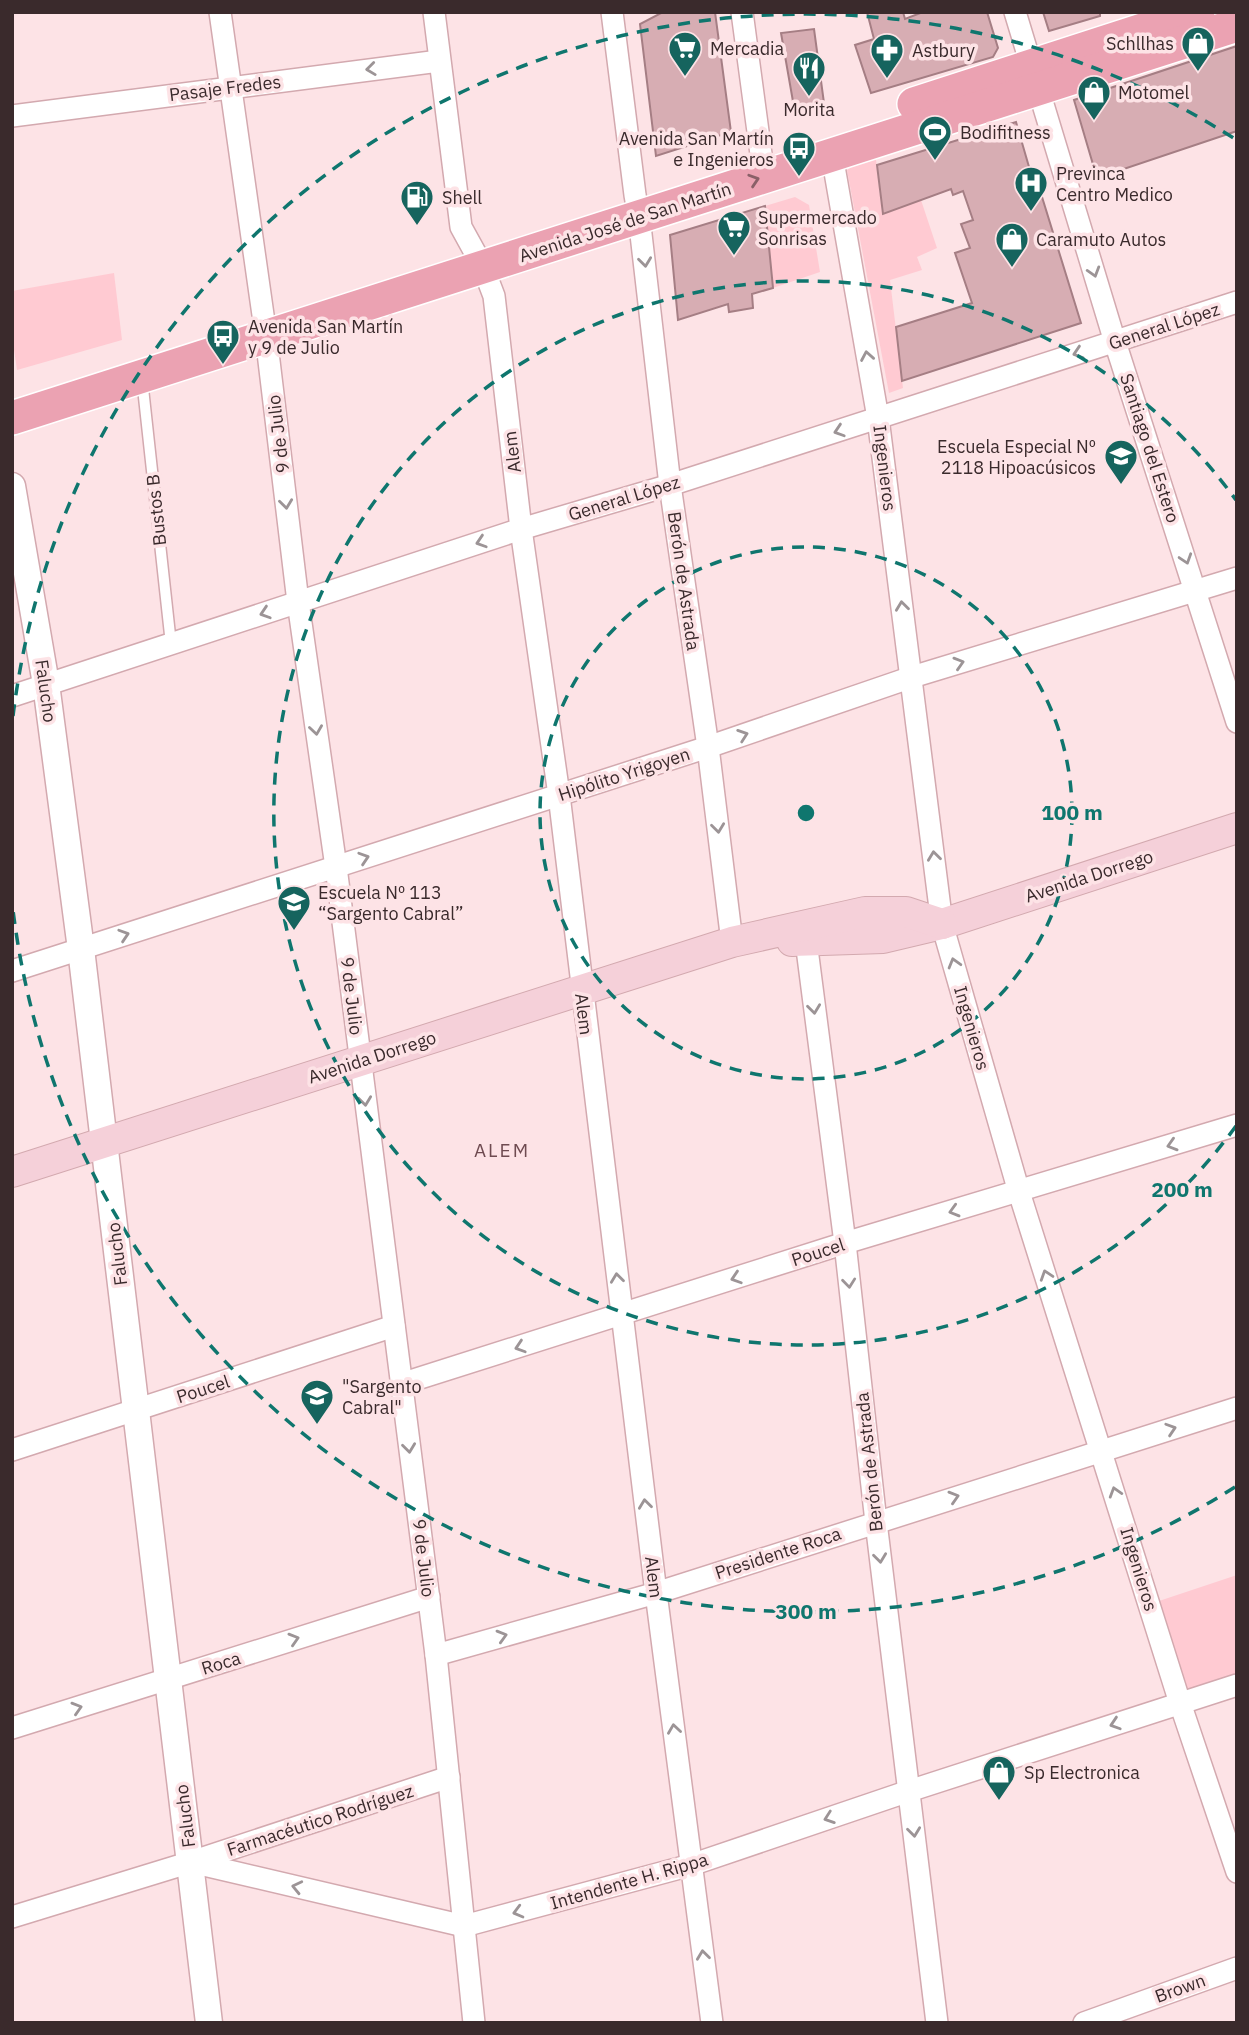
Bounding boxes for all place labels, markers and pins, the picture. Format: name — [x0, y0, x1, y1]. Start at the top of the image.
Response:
shop icon: Schllhas — [1179, 24, 1217, 73]
supermarket icon: Mercadia — [666, 29, 704, 78]
pharmacy icon: Astbury — [868, 31, 906, 80]
place label: Schllhas — [1106, 32, 1174, 55]
place label: Mercadia — [710, 37, 785, 60]
place label: Astbury — [912, 39, 975, 62]
restaurant icon: Morita — [790, 49, 828, 98]
shop icon: Motomel — [1075, 73, 1113, 122]
place label: Motomel — [1118, 81, 1190, 104]
place label: Morita — [783, 98, 835, 121]
sports icon: Bodifitness — [916, 113, 954, 162]
place label: Bodifitness — [960, 121, 1051, 144]
place label: Avenida San Martín e Ingenieros — [619, 127, 774, 171]
bus stop icon: Avenida San Martín e Ingenieros — [780, 129, 818, 178]
place label: Previnca Centro Medico — [1056, 162, 1173, 206]
hospital icon: Previnca Centro Medico — [1012, 164, 1050, 213]
fuel station icon: Shell — [398, 178, 436, 227]
place label: Shell — [442, 186, 482, 209]
place label: Supermercado Sonrisas — [758, 206, 877, 250]
supermarket icon: Supermercado Sonrisas — [715, 208, 753, 257]
shop icon: Caramuto Autos — [993, 220, 1031, 269]
place label: Caramuto Autos — [1036, 228, 1166, 251]
place label: Avenida San Martín y 9 de Julio — [248, 315, 403, 359]
bus stop icon: Avenida San Martín y 9 de Julio — [204, 317, 242, 366]
place label: Escuela Especial Nº 2118 Hipoacúsicos — [937, 435, 1096, 479]
school or university icon: Escuela Especial Nº 2118 Hipoacúsicos — [1102, 437, 1140, 486]
centre of rings — [794, 801, 818, 825]
place label: Escuela Nº 113 “Sargento Cabral” — [318, 881, 463, 925]
school or university icon: Escuela Nº 113 “Sargento Cabral” — [275, 883, 313, 932]
place label: "Sargento Cabral" — [342, 1375, 422, 1419]
school or university icon: "Sargento Cabral" — [298, 1377, 336, 1426]
shop icon: Sp Electronica — [980, 1753, 1018, 1802]
place label: Sp Electronica — [1024, 1761, 1140, 1784]

